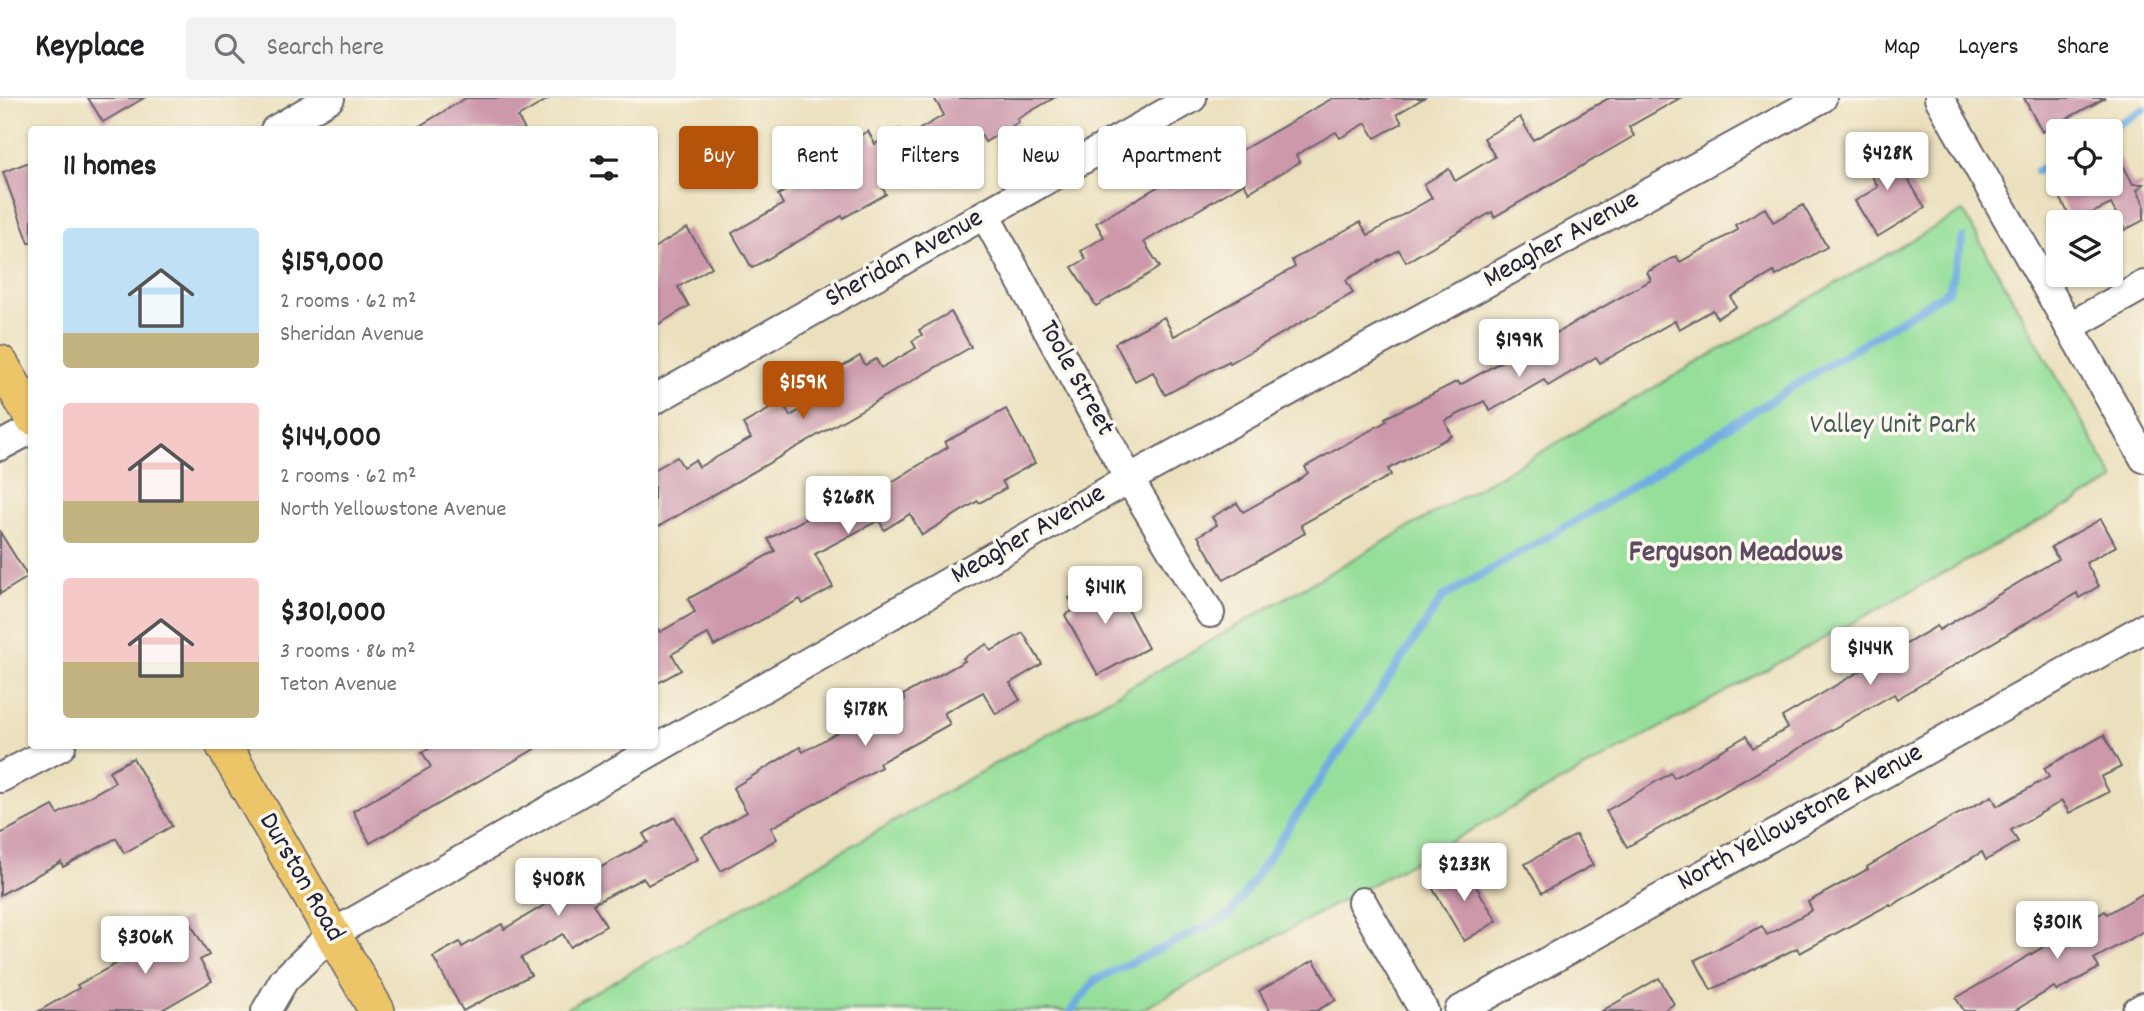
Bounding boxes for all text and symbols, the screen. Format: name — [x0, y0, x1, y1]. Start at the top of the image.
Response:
search box — [186, 17, 676, 80]
text: Keyplace — [35, 25, 144, 72]
icon: search — [210, 29, 248, 67]
text: Search here — [266, 30, 384, 67]
text: Map — [1884, 31, 1920, 65]
text: Layers — [1958, 31, 2019, 65]
text: Share — [2057, 31, 2109, 65]
map controls — [2046, 119, 2123, 287]
button: locate — [2046, 119, 2123, 196]
chip: Buy — [679, 126, 758, 189]
chip: Rent — [772, 126, 863, 189]
chip: Filters — [877, 126, 984, 189]
chip: New — [998, 126, 1084, 189]
chip: Apartment — [1098, 126, 1246, 189]
pin: $428K — [1838, 132, 1936, 192]
text: $428K — [1861, 138, 1913, 171]
text: 11 homes — [63, 147, 157, 190]
icon: filters — [585, 149, 623, 187]
street label: Meagher Avenue — [1477, 182, 1647, 300]
street label: Sheridan Avenue — [819, 200, 991, 320]
button: layers — [2046, 210, 2123, 287]
text: $159,000 — [280, 243, 384, 286]
icon: home — [119, 256, 203, 340]
text: 2 rooms · 62 m² — [280, 286, 416, 319]
street label: Toole Street — [1027, 314, 1123, 444]
text: Sheridan Avenue — [280, 319, 424, 352]
pin: $199K — [1470, 320, 1568, 379]
text: $199K — [1495, 325, 1543, 358]
pin: $159K — [754, 362, 852, 421]
text: $159K — [779, 367, 827, 400]
park label: Valley Unit Park — [1810, 407, 1976, 447]
text: $144,000 — [280, 418, 381, 461]
icon: home — [119, 431, 203, 515]
text: 2 rooms · 62 m² — [280, 461, 416, 494]
pin: $268K — [799, 476, 897, 536]
street label: Meagher Avenue — [944, 476, 1114, 596]
text: $268K — [822, 482, 874, 515]
text: North Yellowstone Avenue — [280, 494, 506, 527]
district label: Ferguson Meadows — [1629, 533, 1843, 576]
pin: $141K — [1056, 566, 1154, 626]
text: $141K — [1084, 572, 1126, 605]
text: $301,000 — [280, 593, 386, 636]
icon: home — [119, 606, 203, 690]
pin: $144K — [1821, 628, 1919, 687]
text: $144K — [1847, 633, 1893, 666]
text: 3 rooms · 86 m² — [280, 636, 416, 669]
text: Teton Avenue — [280, 669, 397, 702]
pin: $178K — [816, 688, 914, 748]
text: $178K — [842, 694, 888, 727]
street label: North Yellowstone Avenue — [1671, 735, 1931, 903]
street label: Durston Road — [247, 806, 353, 950]
pin: $233K — [1415, 844, 1513, 903]
text: $233K — [1438, 849, 1490, 882]
pin: $408K — [509, 858, 607, 918]
text: $408K — [531, 864, 585, 897]
pin: $301K — [2008, 902, 2106, 961]
text: $301K — [2032, 907, 2082, 940]
pin: $306K — [96, 916, 194, 976]
text: $306K — [117, 922, 173, 955]

